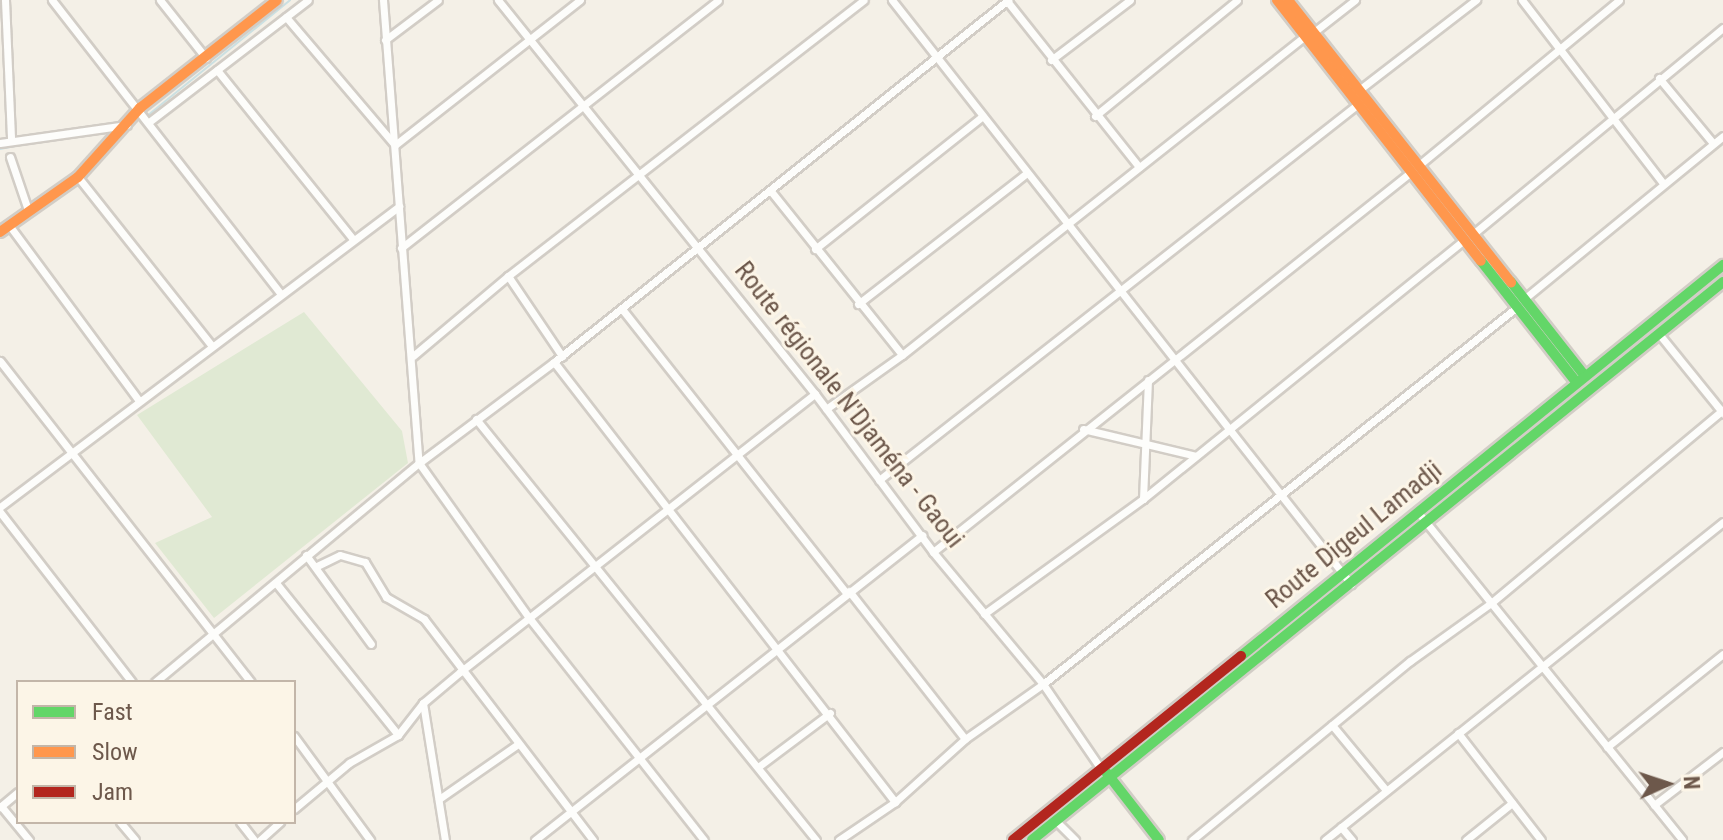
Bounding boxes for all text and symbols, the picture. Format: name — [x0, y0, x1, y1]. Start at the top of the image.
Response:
street label: Route régionale N'Djaména - Gaoui — [728, 256, 970, 554]
street label: Route Digeul Lamadji — [1260, 455, 1448, 615]
legend — [16, 680, 296, 824]
text: Fast — [92, 698, 133, 726]
text: Slow — [92, 738, 138, 766]
north arrow — [1627, 744, 1707, 824]
text: N — [1679, 775, 1704, 790]
text: Jam — [92, 778, 133, 806]

